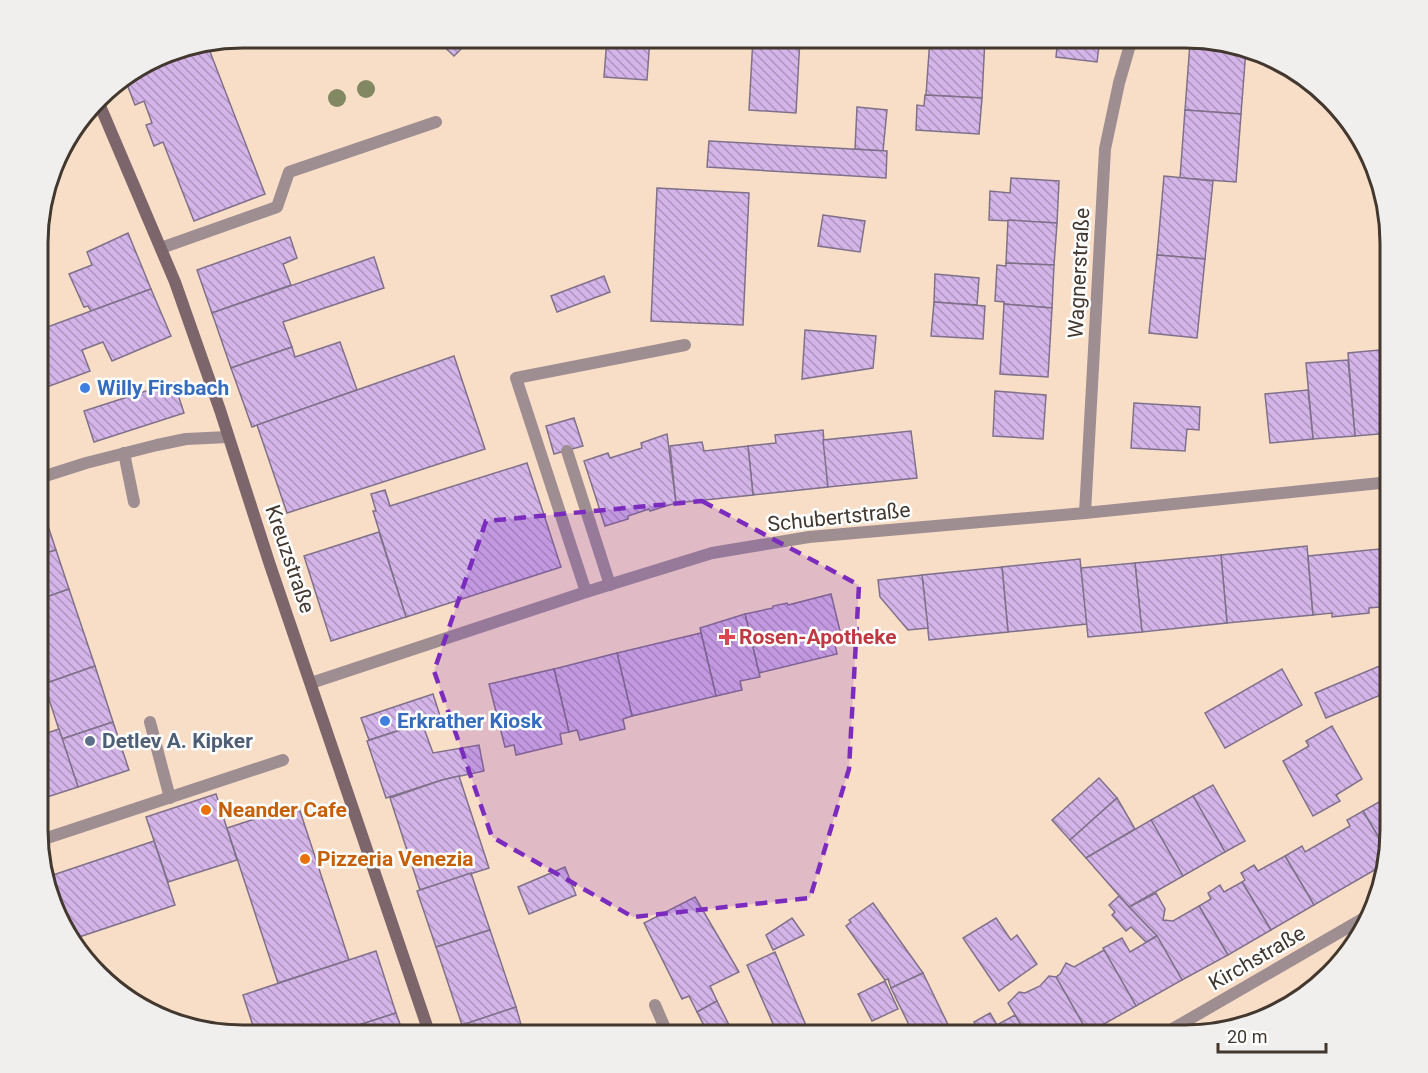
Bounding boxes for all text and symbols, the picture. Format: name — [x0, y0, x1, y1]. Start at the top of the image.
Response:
street label: Wagnerstraße — [1064, 207, 1094, 339]
place label: Willy Firsbach — [97, 376, 229, 400]
marker: Willy Firsbach — [78, 381, 92, 395]
street label: Schubertstraße — [766, 498, 912, 536]
street label: Kreuzstraße — [260, 502, 320, 616]
place label: Rosen-Apotheke — [739, 625, 896, 649]
marker: Rosen-Apotheke — [720, 630, 734, 644]
place label: Erkrather Kiosk — [397, 709, 543, 733]
marker: Erkrather Kiosk — [378, 714, 392, 728]
place label: Detlev A. Kipker — [102, 729, 253, 753]
marker: Detlev A. Kipker — [83, 734, 97, 748]
place label: Neander Cafe — [218, 798, 347, 822]
marker: Neander Cafe — [199, 803, 213, 817]
place label: Pizzeria Venezia — [317, 847, 474, 871]
marker: Pizzeria Venezia — [298, 852, 312, 866]
street label: Kirchstraße — [1205, 921, 1309, 995]
scale bar — [1218, 1016, 1326, 1054]
text: 20 m — [1227, 1026, 1267, 1047]

